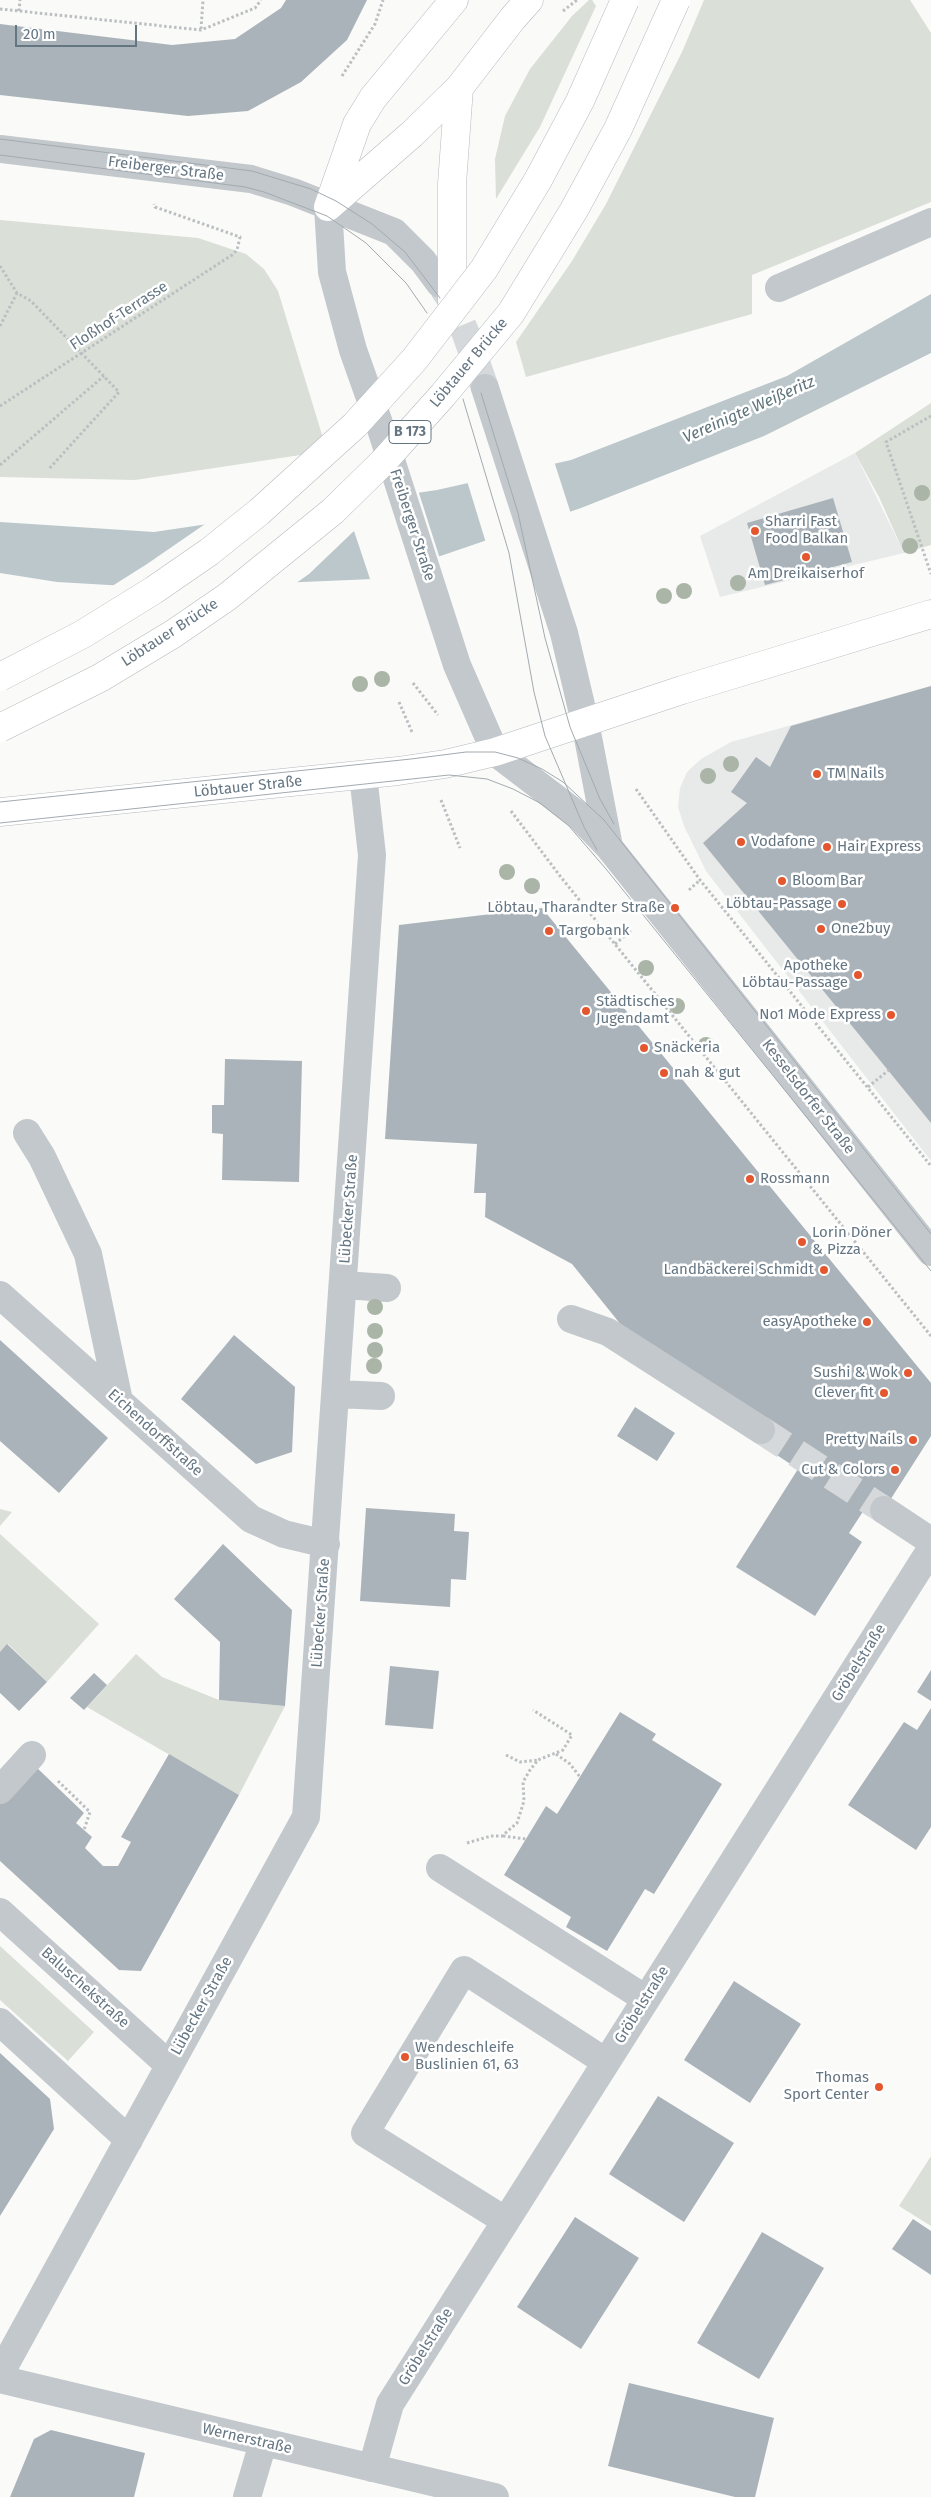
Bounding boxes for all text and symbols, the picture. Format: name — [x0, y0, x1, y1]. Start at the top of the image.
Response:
scale bar — [18, 15, 140, 47]
text: 20 m — [23, 25, 56, 43]
street label: Freiberger Straße — [107, 153, 225, 185]
street label: Floßhof-Terrasse — [67, 278, 171, 354]
street label: Löbtauer Brücke — [426, 315, 512, 411]
water label: Vereinigte Weißeritz — [680, 372, 818, 448]
road number: B 173 — [389, 421, 431, 444]
street label: Freiberger Straße — [385, 467, 439, 583]
place label: Sharri Fast Food Balkan — [765, 513, 848, 548]
marker: Sharri Fast Food Balkan — [749, 525, 761, 537]
marker: Am Dreikaiserhof — [800, 551, 812, 563]
place label: Am Dreikaiserhof — [748, 565, 864, 583]
street label: Löbtauer Brücke — [118, 595, 222, 671]
place label: TM Nails — [827, 765, 884, 783]
marker: TM Nails — [811, 768, 823, 780]
street label: Löbtauer Straße — [193, 772, 303, 802]
place label: Vodafone — [751, 833, 815, 851]
marker: Vodafone — [735, 836, 747, 848]
place label: Hair Express — [837, 838, 921, 856]
marker: Hair Express — [821, 841, 833, 853]
place label: Bloom Bar — [792, 872, 863, 890]
marker: Bloom Bar — [776, 875, 788, 887]
place label: Löbtau-Passage — [726, 895, 832, 913]
marker: Löbtau-Passage — [836, 898, 848, 910]
place label: Löbtau, Tharandter Straße — [487, 899, 665, 917]
marker: Löbtau, Tharandter Straße — [669, 902, 681, 914]
place label: One2buy — [831, 920, 890, 938]
place label: Targobank — [559, 922, 629, 940]
marker: One2buy — [815, 923, 827, 935]
marker: Targobank — [543, 925, 555, 937]
place label: Apotheke Löbtau-Passage — [742, 957, 848, 992]
marker: Apotheke Löbtau-Passage — [852, 969, 864, 981]
place label: Städtisches Jugendamt — [596, 993, 674, 1028]
marker: Städtisches Jugendamt — [580, 1005, 592, 1017]
place label: No1 Mode Express — [759, 1006, 881, 1024]
marker: No1 Mode Express — [885, 1009, 897, 1021]
street label: Kesselsdorfer Straße — [758, 1036, 858, 1158]
place label: Snäckeria — [654, 1039, 720, 1057]
marker: Snäckeria — [638, 1042, 650, 1054]
place label: nah & gut — [674, 1064, 740, 1082]
marker: nah & gut — [658, 1067, 670, 1079]
street label: Lübecker Straße — [336, 1154, 362, 1264]
place label: Rossmann — [760, 1170, 830, 1188]
marker: Rossmann — [744, 1173, 756, 1185]
place label: Lorin Döner & Pizza — [812, 1224, 892, 1259]
marker: Lorin Döner & Pizza — [796, 1236, 808, 1248]
place label: Landbäckerei Schmidt — [664, 1261, 814, 1279]
marker: Landbäckerei Schmidt — [818, 1264, 830, 1276]
place label: easyApotheke — [762, 1313, 857, 1331]
marker: easyApotheke — [861, 1316, 873, 1328]
place label: Sushi & Wok — [814, 1364, 898, 1382]
marker: Sushi & Wok — [902, 1367, 914, 1379]
place label: Clever fit — [814, 1384, 874, 1402]
street label: Eichendorffstraße — [104, 1386, 206, 1480]
marker: Clever fit — [878, 1387, 890, 1399]
place label: Pretty Nails — [825, 1431, 903, 1449]
marker: Pretty Nails — [907, 1434, 919, 1446]
place label: Cut & Colors — [801, 1461, 885, 1479]
marker: Cut & Colors — [889, 1464, 901, 1476]
street label: Lübecker Straße — [308, 1558, 334, 1668]
street label: Gröbelstraße — [828, 1621, 890, 1705]
street label: Baluschekstraße — [37, 1944, 133, 2032]
street label: Lübecker Straße — [168, 1954, 236, 2058]
street label: Gröbelstraße — [611, 1963, 673, 2047]
place label: Wendeschleife Buslinien 61, 63 — [415, 2039, 519, 2074]
marker: Wendeschleife Buslinien 61, 63 — [399, 2051, 411, 2063]
place label: Thomas Sport Center — [784, 2069, 869, 2104]
marker: Thomas Sport Center — [873, 2081, 885, 2093]
street label: Gröbelstraße — [395, 2305, 457, 2389]
street label: Wernerstraße — [200, 2420, 294, 2458]

